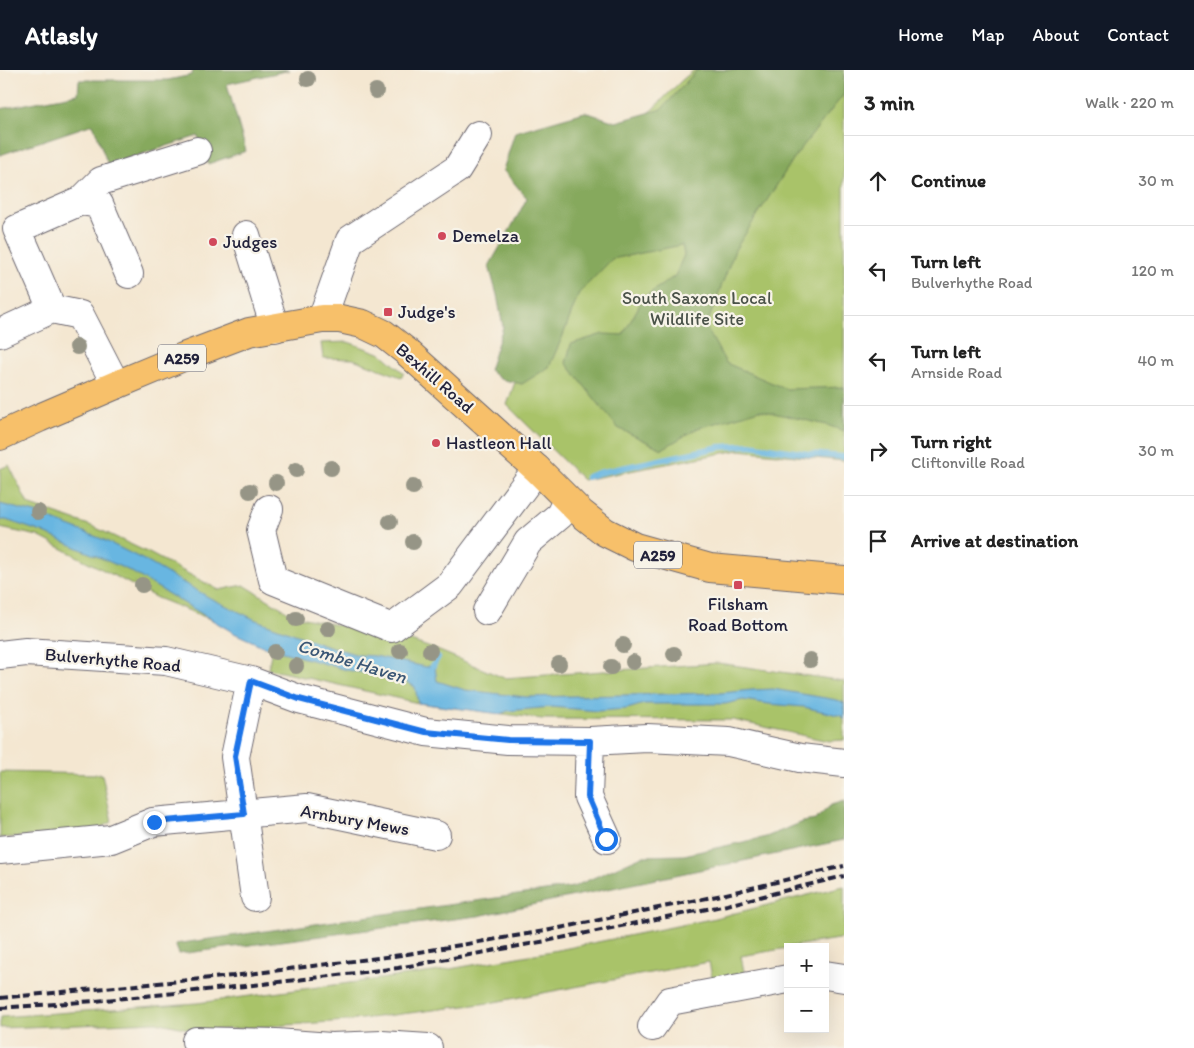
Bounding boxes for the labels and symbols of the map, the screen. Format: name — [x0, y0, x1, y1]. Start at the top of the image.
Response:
place label: Demelza — [452, 225, 520, 247]
marker: Demelza — [436, 230, 448, 242]
place label: Judges — [223, 231, 277, 253]
marker: Judges — [207, 236, 219, 248]
park label: South Saxons Local Wildlife Site — [622, 287, 772, 330]
place label: Judge's — [398, 301, 456, 323]
marker: Judge's — [382, 306, 394, 318]
street label: Bexhill Road — [391, 338, 479, 418]
road number: A259 — [158, 344, 206, 372]
place label: Hastleon Hall — [446, 432, 552, 454]
marker: Hastleon Hall — [430, 437, 442, 449]
road number: A259 — [634, 542, 682, 568]
marker: Filsham Road Bottom — [732, 579, 744, 591]
place label: Filsham Road Bottom — [688, 593, 788, 636]
water label: Combe Haven — [295, 634, 410, 689]
street label: Bulverhythe Road — [44, 643, 182, 677]
street label: Arnbury Mews — [299, 800, 411, 840]
route end — [143, 811, 166, 834]
route start — [595, 828, 618, 851]

